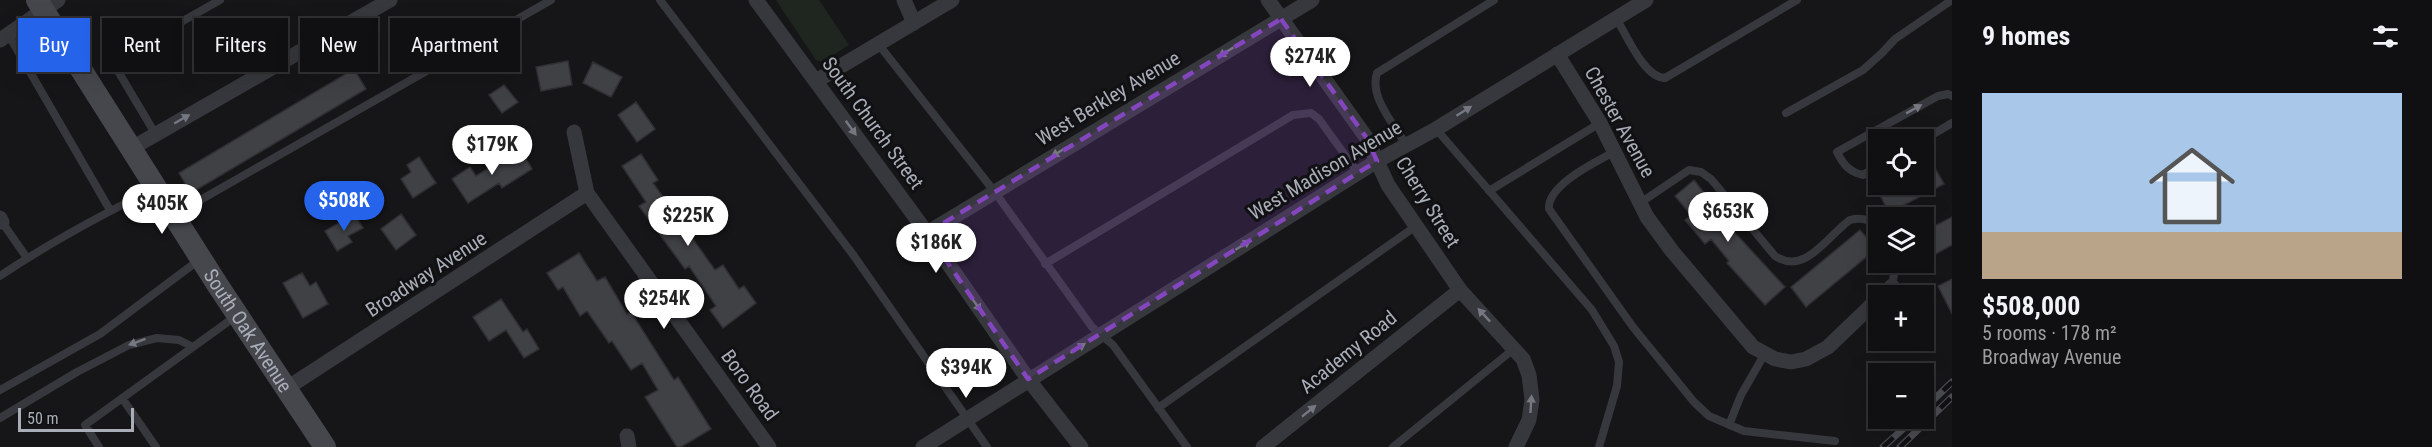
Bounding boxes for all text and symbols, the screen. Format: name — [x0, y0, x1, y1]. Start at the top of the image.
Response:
chip: Buy — [18, 18, 90, 72]
chip: Rent — [102, 18, 182, 72]
chip: Filters — [194, 18, 288, 72]
chip: New — [300, 18, 378, 72]
chip: Apartment — [390, 18, 520, 72]
icon: filters — [2369, 20, 2402, 53]
text: 9 homes — [1982, 21, 2070, 51]
pin: $274K — [1268, 37, 1352, 88]
text: $274K — [1284, 44, 1336, 68]
street label: West Berkley Avenue — [1032, 46, 1184, 150]
one-way arrow — [1218, 46, 1234, 57]
street label: South Church Street — [817, 52, 929, 194]
street label: Chester Avenue — [1580, 62, 1660, 182]
one-way arrow — [1906, 104, 1923, 114]
one-way arrow — [1456, 106, 1472, 117]
one-way arrow — [174, 114, 190, 125]
street label: West Madison Avenue — [1244, 115, 1406, 225]
one-way arrow — [845, 120, 857, 136]
pin: $179K — [450, 125, 534, 176]
map controls — [1868, 129, 1934, 429]
button: locate — [1868, 129, 1934, 195]
text: $179K — [466, 132, 518, 156]
icon: home — [2138, 132, 2246, 240]
one-way arrow — [1051, 147, 1067, 158]
street label: Cherry Street — [1391, 152, 1465, 252]
pin: $508K — [302, 181, 386, 232]
pin: $405K — [120, 184, 204, 235]
text: $508K — [318, 188, 370, 212]
text: $405K — [136, 191, 188, 215]
pin: $653K — [1686, 192, 1770, 243]
pin: $225K — [646, 196, 730, 247]
text: $653K — [1702, 199, 1754, 223]
text: $225K — [662, 203, 714, 227]
button: layers — [1868, 207, 1934, 273]
pin: $186K — [894, 223, 978, 274]
street label: Broadway Avenue — [361, 226, 491, 322]
text: $186K — [910, 230, 962, 254]
one-way arrow — [1235, 239, 1251, 250]
street label: South Oak Avenue — [198, 264, 297, 397]
pin: $254K — [622, 279, 706, 330]
button: + — [1868, 285, 1934, 351]
text: $254K — [638, 286, 690, 310]
text: $508,000 — [1982, 291, 2080, 321]
one-way arrow — [970, 296, 981, 312]
street label: Academy Road — [1295, 306, 1401, 398]
one-way arrow — [1477, 308, 1491, 323]
text: 5 rooms · 178 m² — [1982, 321, 2117, 345]
one-way arrow — [128, 338, 146, 348]
one-way arrow — [1070, 343, 1086, 354]
street label: Boro Road — [716, 345, 784, 425]
text: Broadway Avenue — [1982, 345, 2121, 369]
pin: $394K — [924, 348, 1008, 399]
text: $394K — [940, 355, 992, 379]
button: − — [1868, 363, 1934, 429]
one-way arrow — [1526, 394, 1535, 413]
scale bar — [18, 405, 134, 432]
one-way arrow — [1301, 405, 1316, 417]
text: 50 m — [27, 409, 59, 428]

